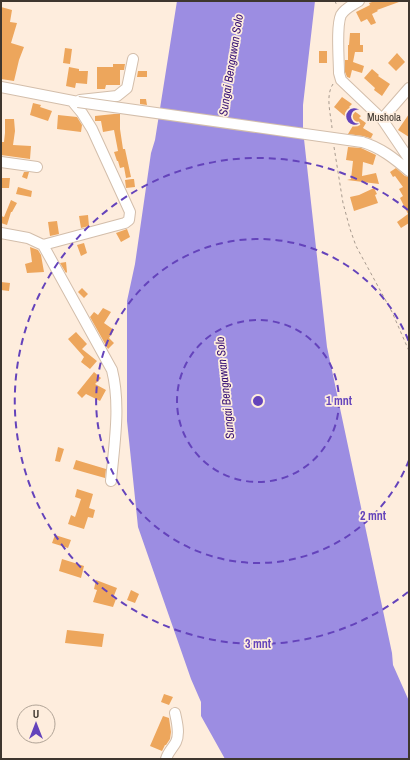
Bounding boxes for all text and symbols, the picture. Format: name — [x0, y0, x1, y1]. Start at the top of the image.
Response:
water label: Sungai Bengawan Solo — [215, 12, 247, 117]
mosque icon: Mushola — [344, 107, 364, 127]
place label: Mushola — [367, 110, 401, 124]
water label: Sungai Bengawan Solo — [212, 335, 238, 440]
text: 1 mnt — [326, 393, 353, 409]
centre of rings — [251, 394, 265, 408]
text: 2 mnt — [360, 508, 387, 524]
text: 3 mnt — [245, 636, 272, 652]
north arrow — [16, 704, 56, 744]
text: U — [33, 707, 39, 721]

